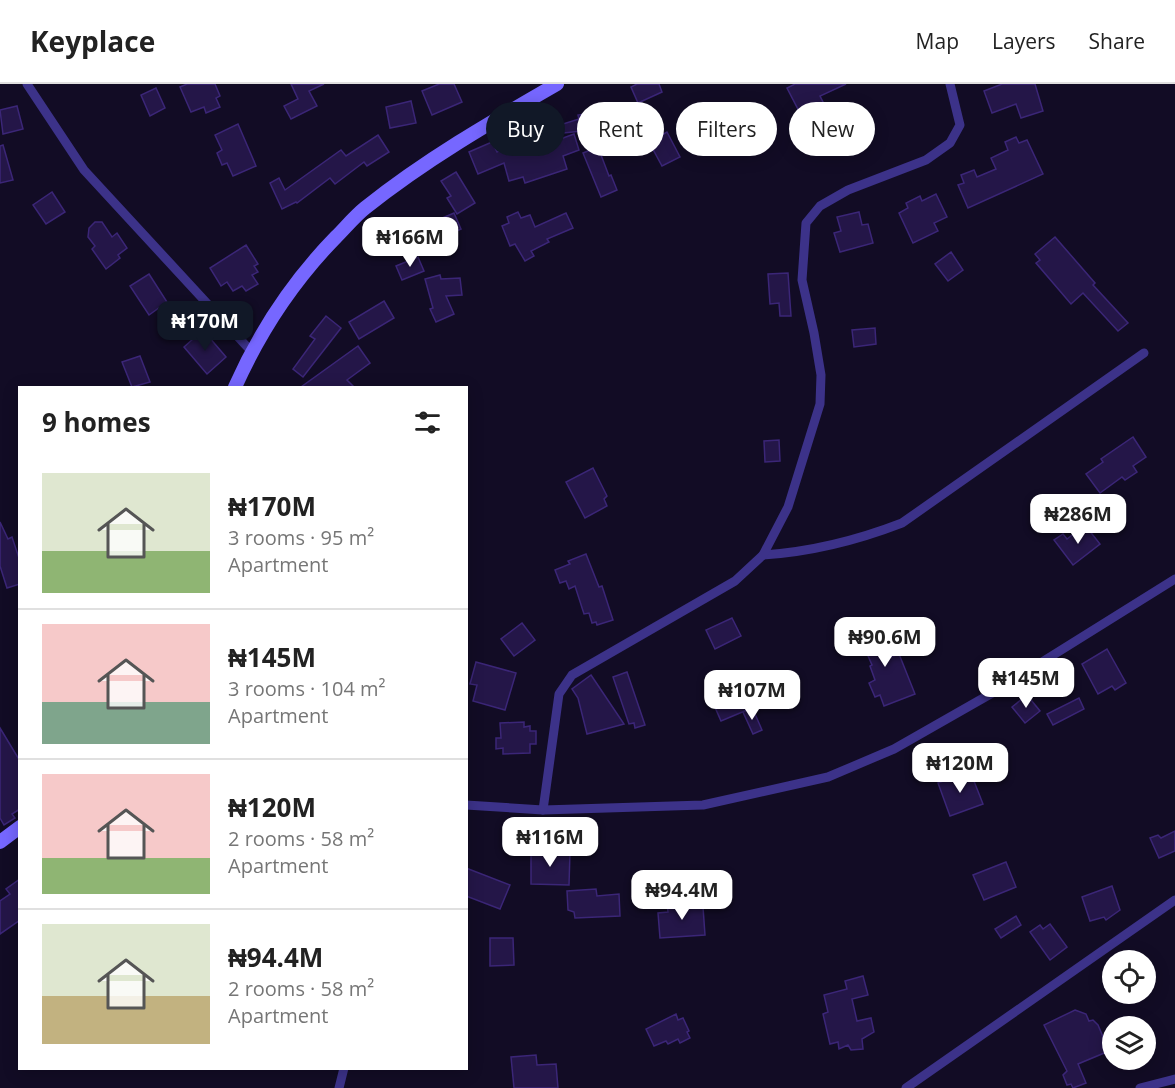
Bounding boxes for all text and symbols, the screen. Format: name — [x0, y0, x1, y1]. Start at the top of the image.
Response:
text: Keyplace — [30, 22, 155, 60]
text: Map — [916, 27, 959, 55]
text: Layers — [992, 27, 1056, 55]
text: Share — [1089, 27, 1145, 55]
chip: Buy — [486, 102, 565, 156]
chip: Rent — [577, 102, 664, 156]
chip: Filters — [676, 102, 777, 156]
chip: New — [789, 102, 875, 156]
pin: ₦166M — [368, 217, 452, 268]
text: ₦166M — [376, 223, 444, 250]
pin: ₦170M — [163, 301, 247, 352]
text: ₦170M — [171, 307, 239, 334]
text: 9 homes — [42, 404, 151, 440]
icon: filters — [411, 406, 444, 439]
text: ₦170M — [228, 488, 316, 524]
pin: ₦286M — [1036, 494, 1120, 545]
icon: home — [90, 497, 162, 569]
text: ₦286M — [1044, 500, 1112, 527]
text: 3 rooms · 95 m² — [228, 524, 374, 551]
text: Apartment — [228, 551, 328, 578]
pin: ₦90.6M — [836, 617, 934, 668]
text: ₦90.6M — [848, 623, 922, 650]
text: ₦145M — [228, 639, 316, 675]
icon: home — [90, 648, 162, 720]
pin: ₦145M — [984, 658, 1068, 709]
text: ₦145M — [992, 664, 1060, 691]
pin: ₦107M — [710, 670, 794, 721]
text: 3 rooms · 104 m² — [228, 675, 386, 702]
text: ₦107M — [718, 676, 786, 703]
text: Apartment — [228, 702, 328, 729]
pin: ₦120M — [918, 743, 1002, 794]
text: ₦120M — [926, 749, 994, 776]
text: ₦120M — [228, 789, 316, 825]
icon: home — [90, 798, 162, 870]
pin: ₦116M — [508, 817, 592, 868]
text: ₦116M — [516, 823, 584, 850]
text: 2 rooms · 58 m² — [228, 825, 374, 852]
text: Apartment — [228, 852, 328, 879]
pin: ₦94.4M — [633, 870, 731, 921]
text: ₦94.4M — [645, 876, 719, 903]
text: ₦94.4M — [228, 939, 323, 975]
icon: home — [90, 948, 162, 1020]
map controls — [1102, 950, 1156, 1070]
button: locate — [1102, 950, 1156, 1004]
text: 2 rooms · 58 m² — [228, 975, 374, 1002]
text: Apartment — [228, 1002, 328, 1029]
button: layers — [1102, 1016, 1156, 1070]

